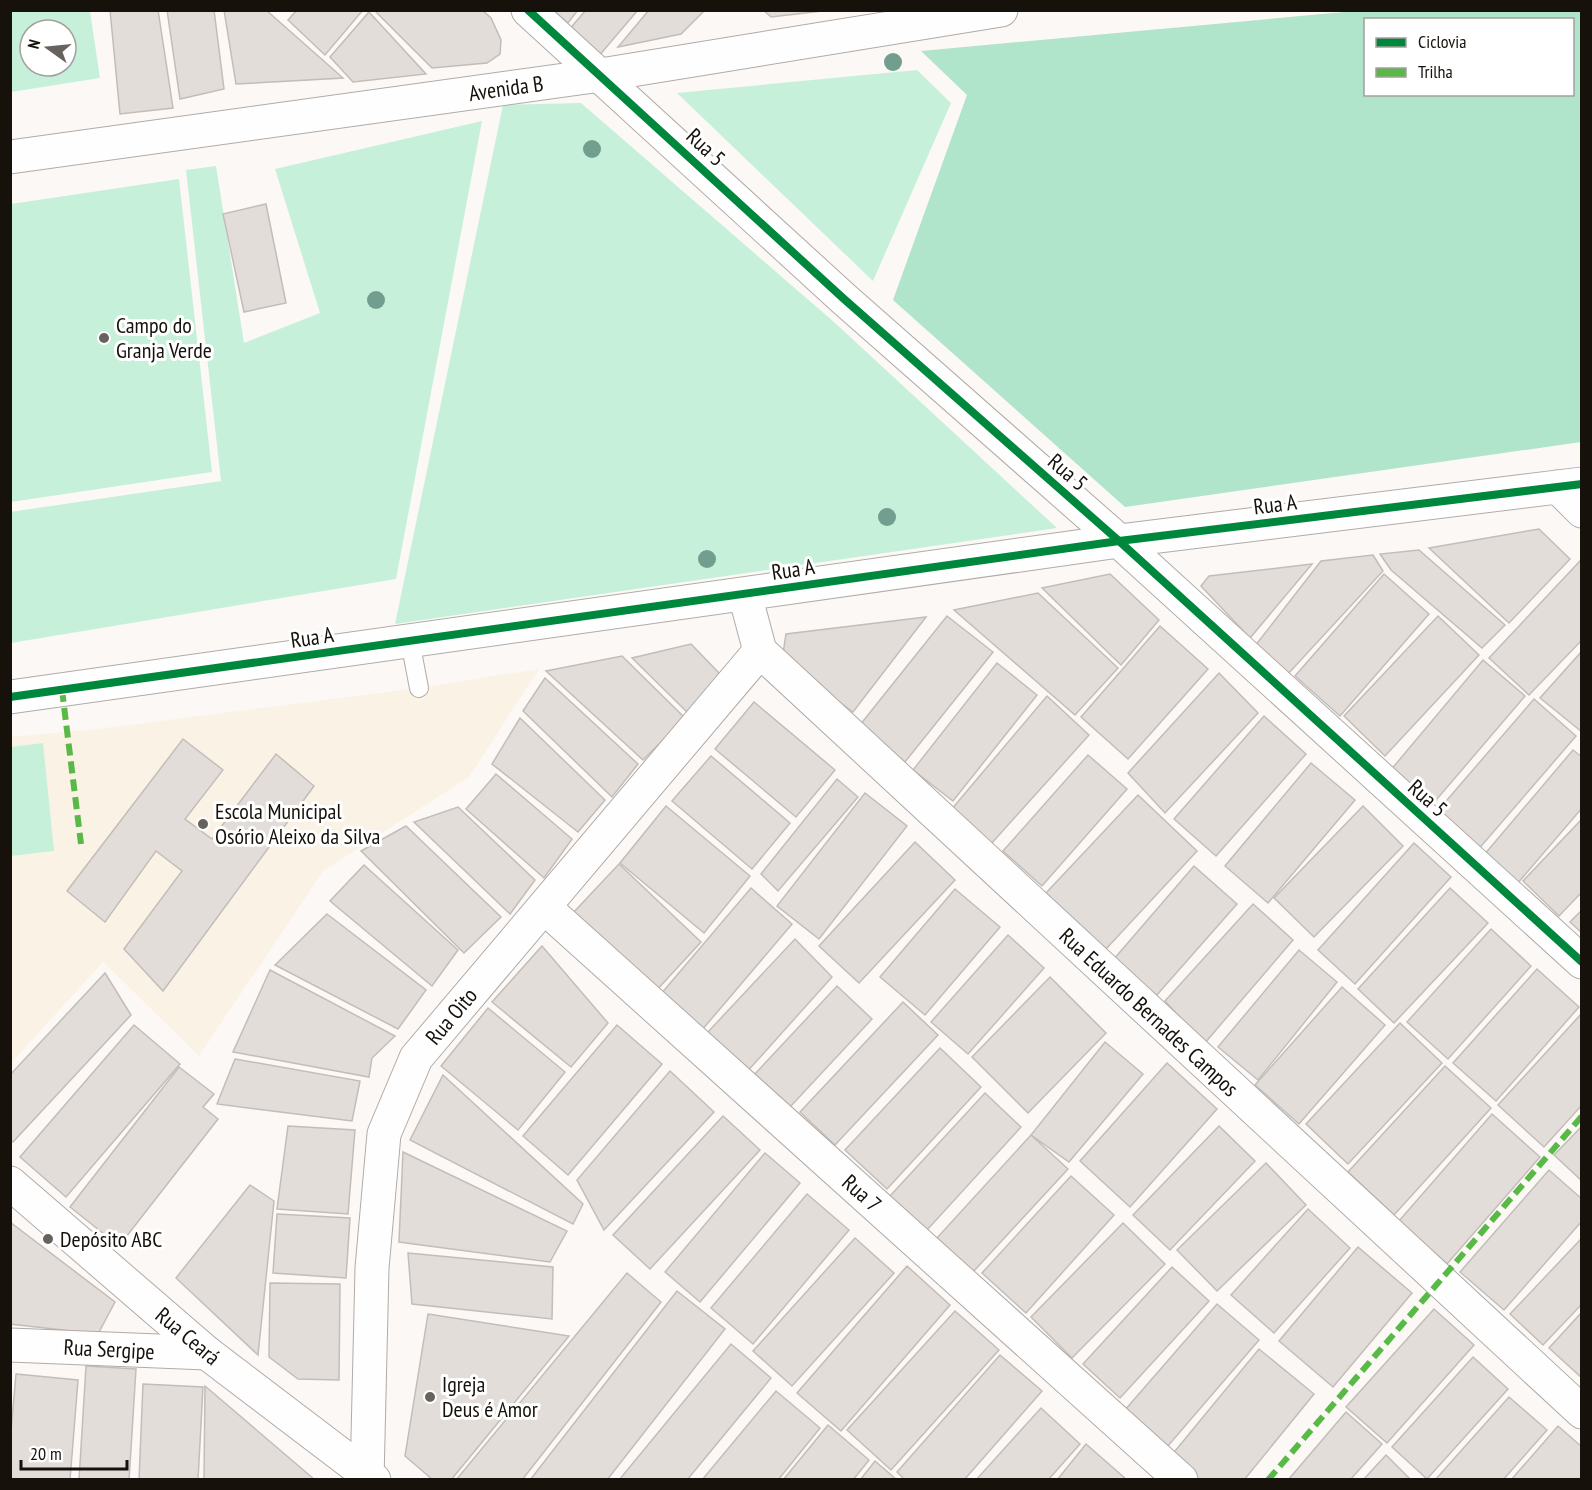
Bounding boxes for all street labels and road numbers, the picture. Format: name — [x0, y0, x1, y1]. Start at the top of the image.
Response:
street label: Avenida B — [467, 69, 545, 107]
street label: Rua 5 — [681, 122, 731, 172]
street label: Rua 5 — [1042, 447, 1094, 497]
street label: Rua A — [1252, 487, 1299, 521]
street label: Rua A — [770, 552, 817, 586]
street label: Rua A — [289, 620, 336, 654]
street label: Rua 5 — [1402, 773, 1454, 823]
street label: Rua Eduardo Bernades Campos — [1054, 922, 1244, 1102]
street label: Rua Oito — [419, 982, 483, 1050]
street label: Rua 7 — [836, 1168, 888, 1218]
street label: Rua Ceará — [150, 1301, 226, 1371]
street label: Rua Sergipe — [63, 1333, 155, 1365]

